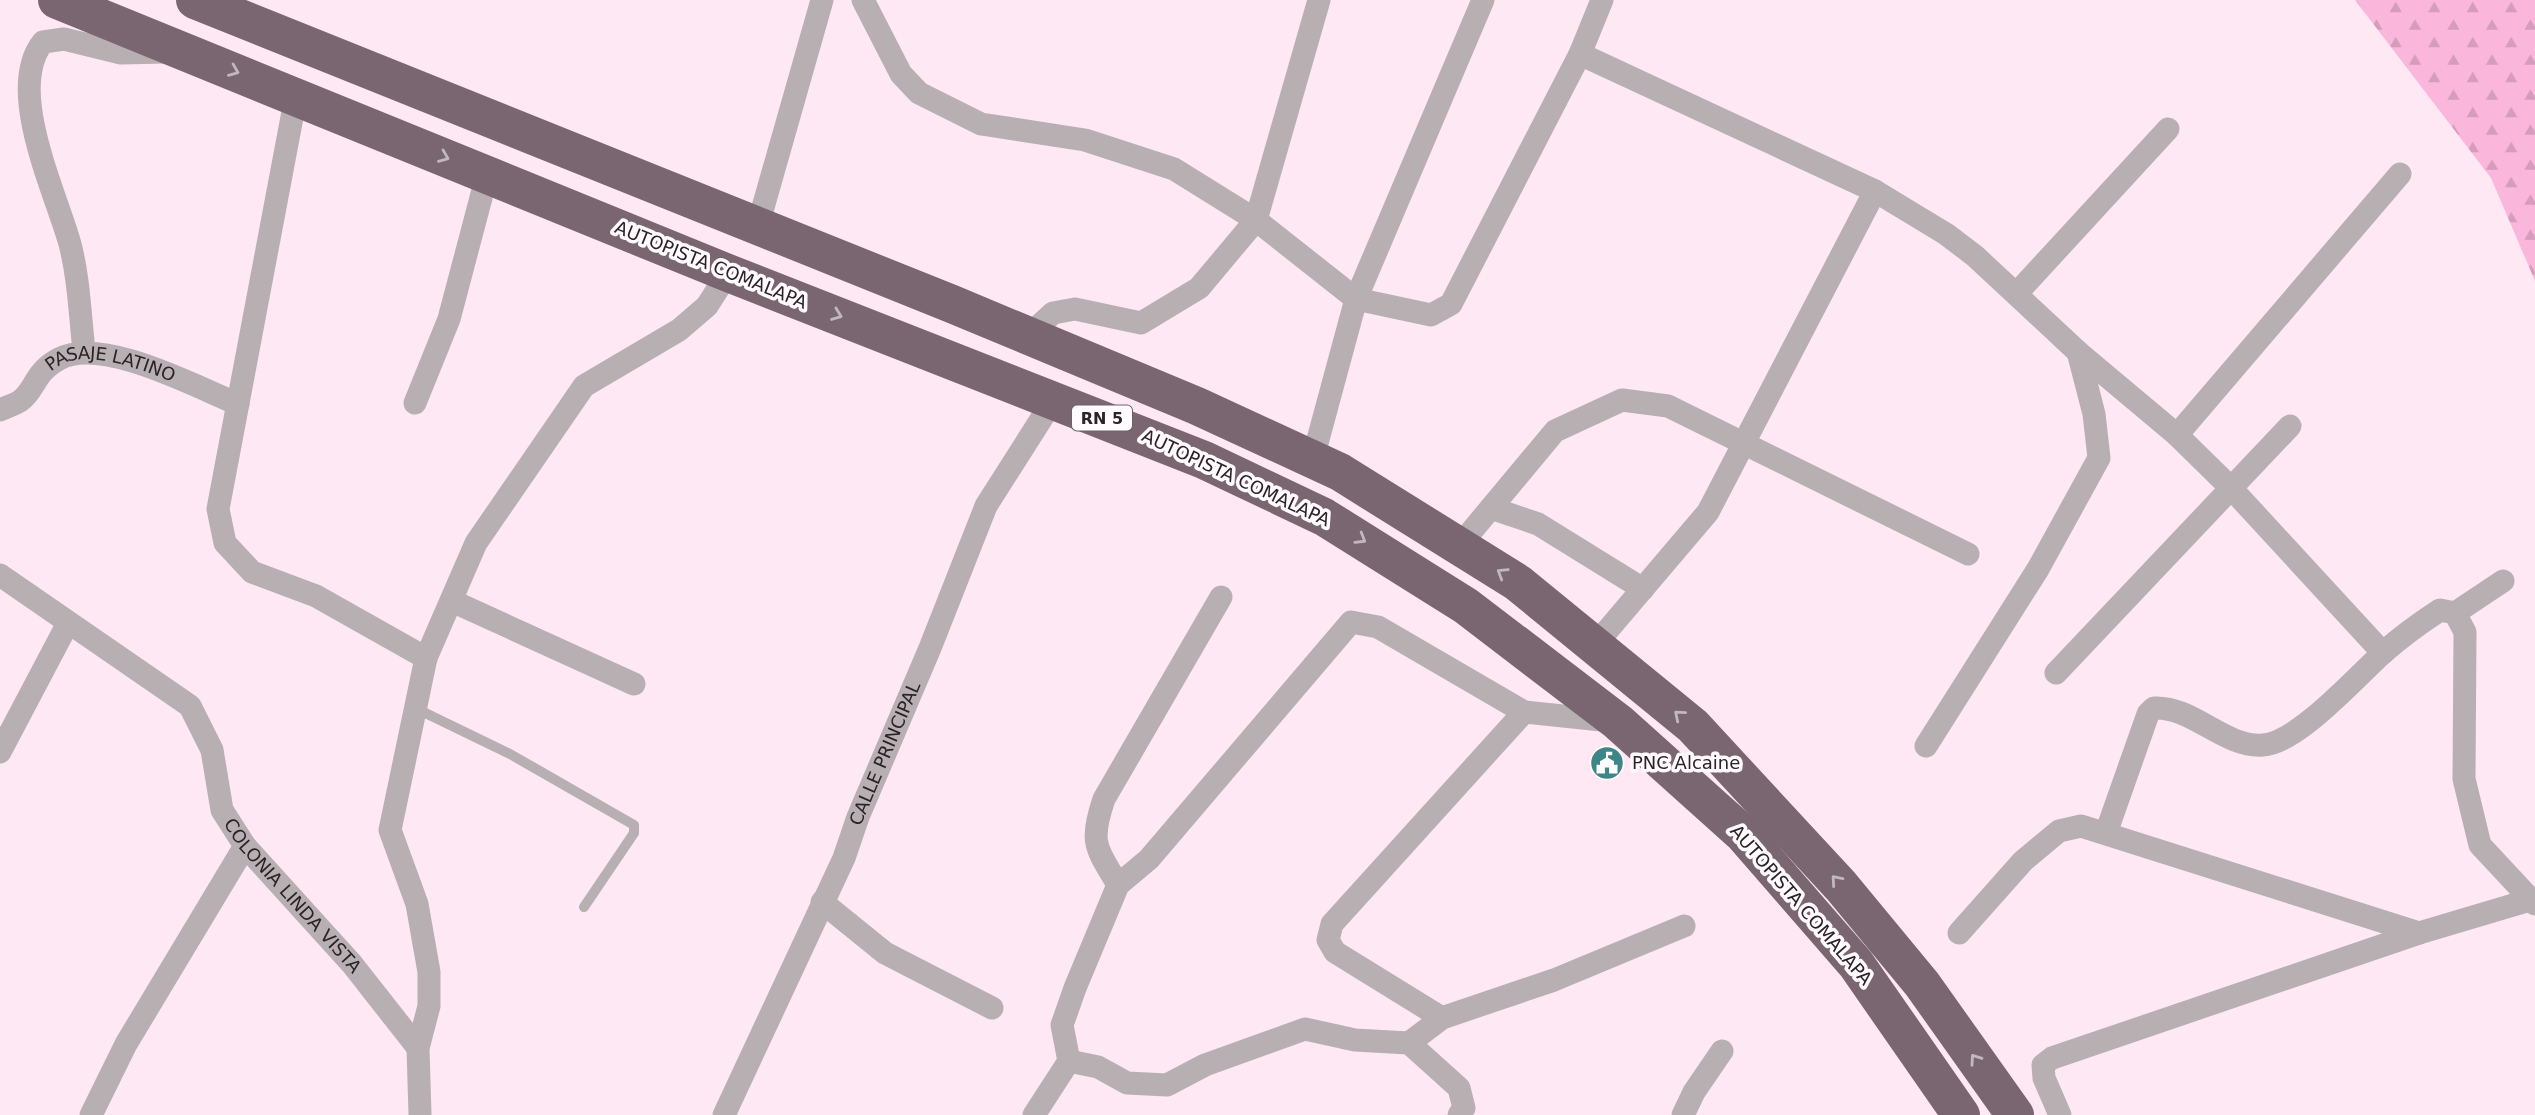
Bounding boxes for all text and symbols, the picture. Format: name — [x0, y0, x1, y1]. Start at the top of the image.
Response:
one-way arrow — [227, 63, 239, 77]
one-way arrow — [438, 149, 450, 163]
street label: AUTOPISTA COMALAPA — [612, 216, 811, 313]
one-way arrow — [831, 307, 843, 321]
street label: PASAJE LATINO — [41, 342, 179, 386]
road number: RN 5 — [1072, 406, 1132, 430]
street label: AUTOPISTA COMALAPA — [1139, 425, 1334, 531]
one-way arrow — [1354, 531, 1367, 544]
one-way arrow — [1497, 568, 1510, 581]
street label: CALLE PRINCIPAL — [845, 678, 924, 828]
one-way arrow — [1675, 711, 1688, 723]
public building icon: PNC Alcaine — [1588, 744, 1626, 782]
place label: PNC Alcaine — [1632, 752, 1740, 773]
street label: COLONIA LINDA VISTA — [220, 814, 366, 977]
street label: AUTOPISTA COMALAPA — [1726, 820, 1877, 990]
one-way arrow — [1831, 875, 1844, 888]
one-way arrow — [1971, 1054, 1983, 1067]

